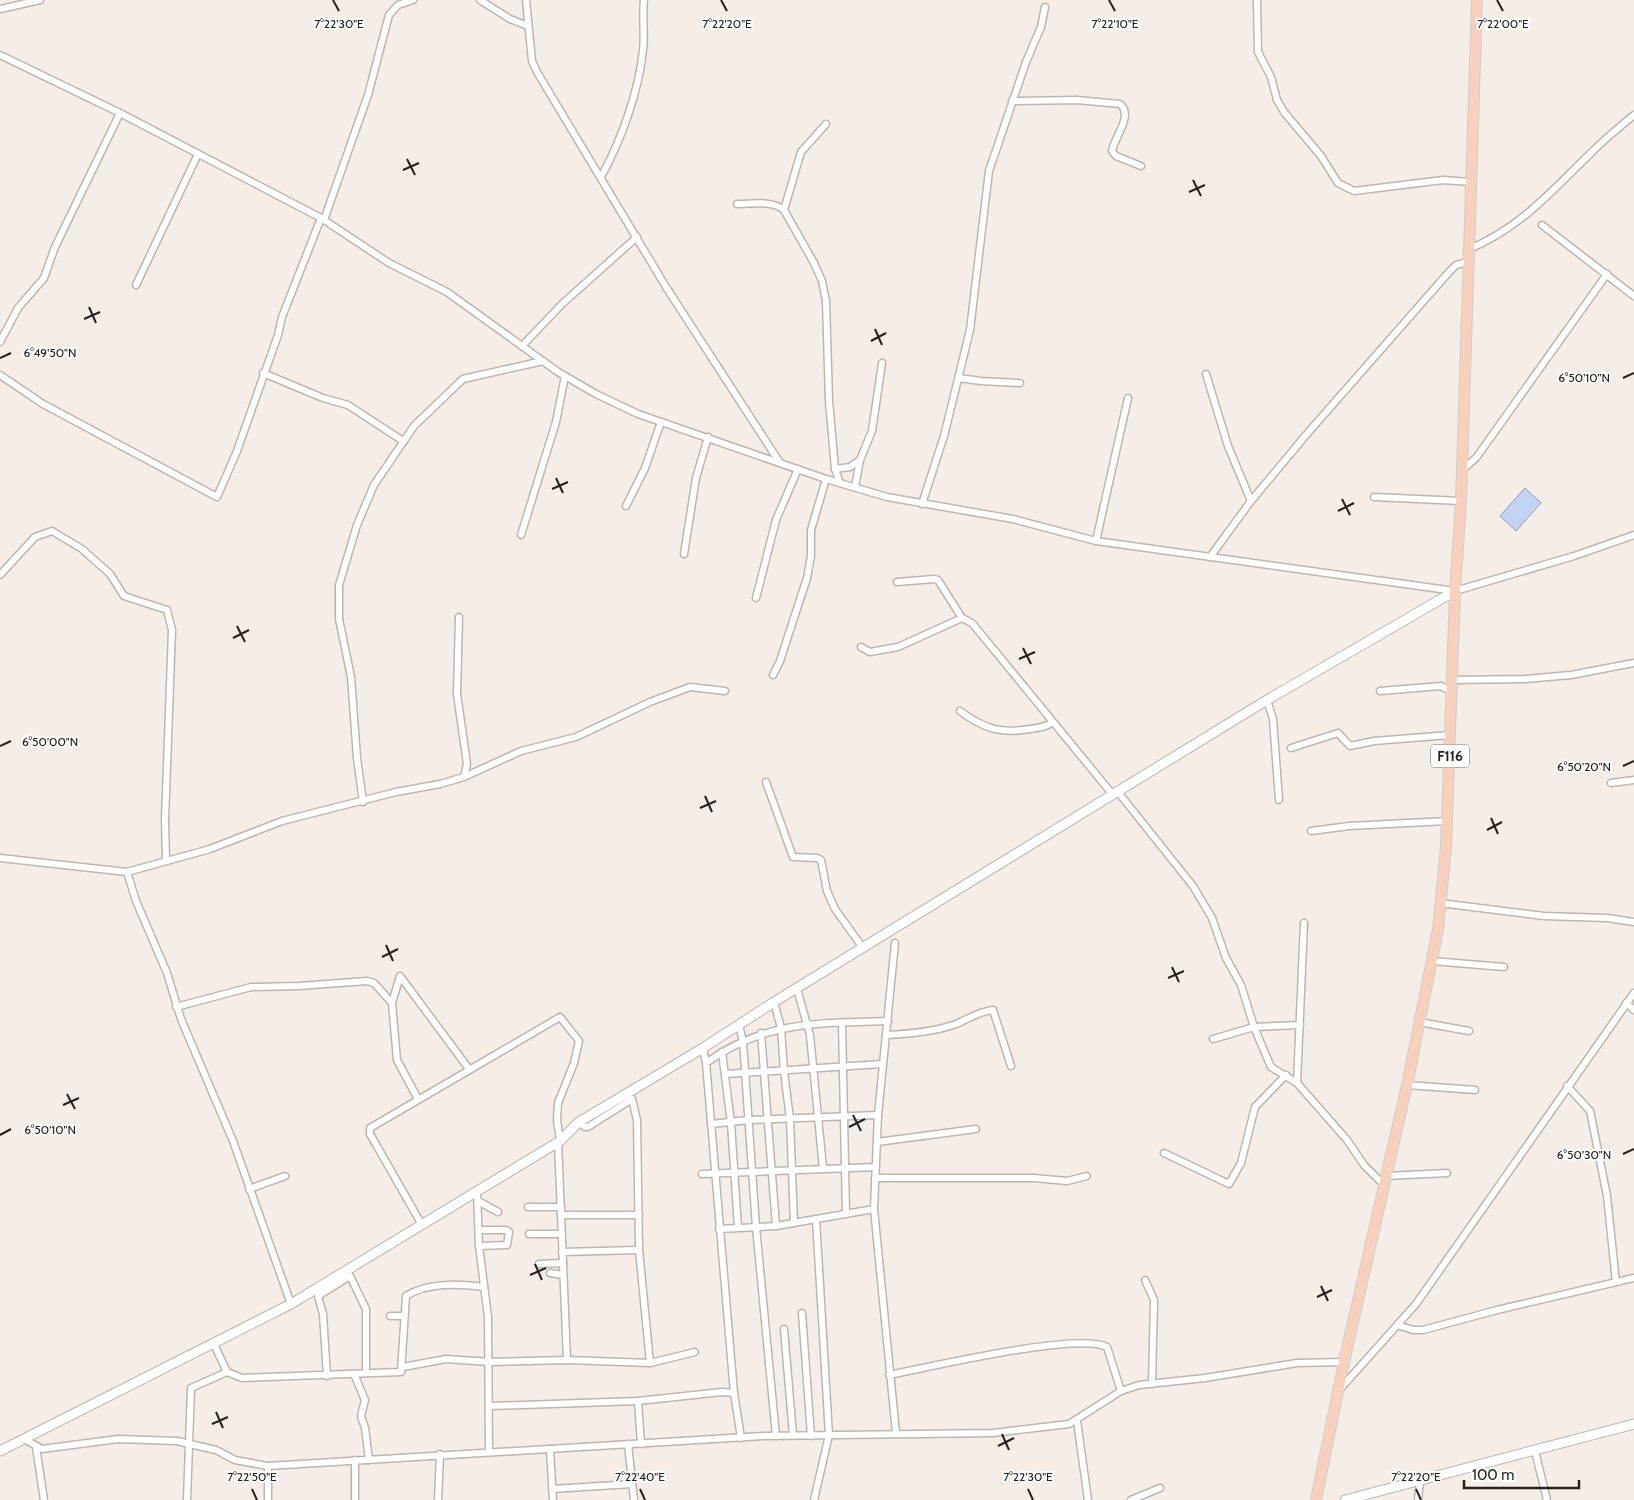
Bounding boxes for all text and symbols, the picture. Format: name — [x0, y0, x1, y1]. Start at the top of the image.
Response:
text: 7°22'30"E — [314, 16, 364, 31]
text: 7°22'20"E — [702, 16, 752, 31]
text: 7°22'10"E — [1092, 16, 1139, 31]
text: 7°22'00"E — [1477, 16, 1529, 31]
text: 6°49'50"N — [24, 345, 76, 360]
text: 6°50'10"N — [1558, 370, 1610, 385]
text: 6°50'00"N — [22, 734, 78, 749]
road number: F116 — [1431, 744, 1469, 768]
text: 6°50'20"N — [1557, 759, 1611, 774]
text: 6°50'10"N — [24, 1122, 76, 1137]
text: 6°50'30"N — [1557, 1147, 1611, 1162]
scale bar — [1464, 1458, 1579, 1490]
text: 100 m — [1472, 1466, 1514, 1484]
text: 7°22'50"E — [227, 1469, 277, 1484]
text: 7°22'40"E — [615, 1469, 665, 1484]
text: 7°22'30"E — [1003, 1469, 1053, 1484]
text: 7°22'20"E — [1391, 1469, 1441, 1484]

